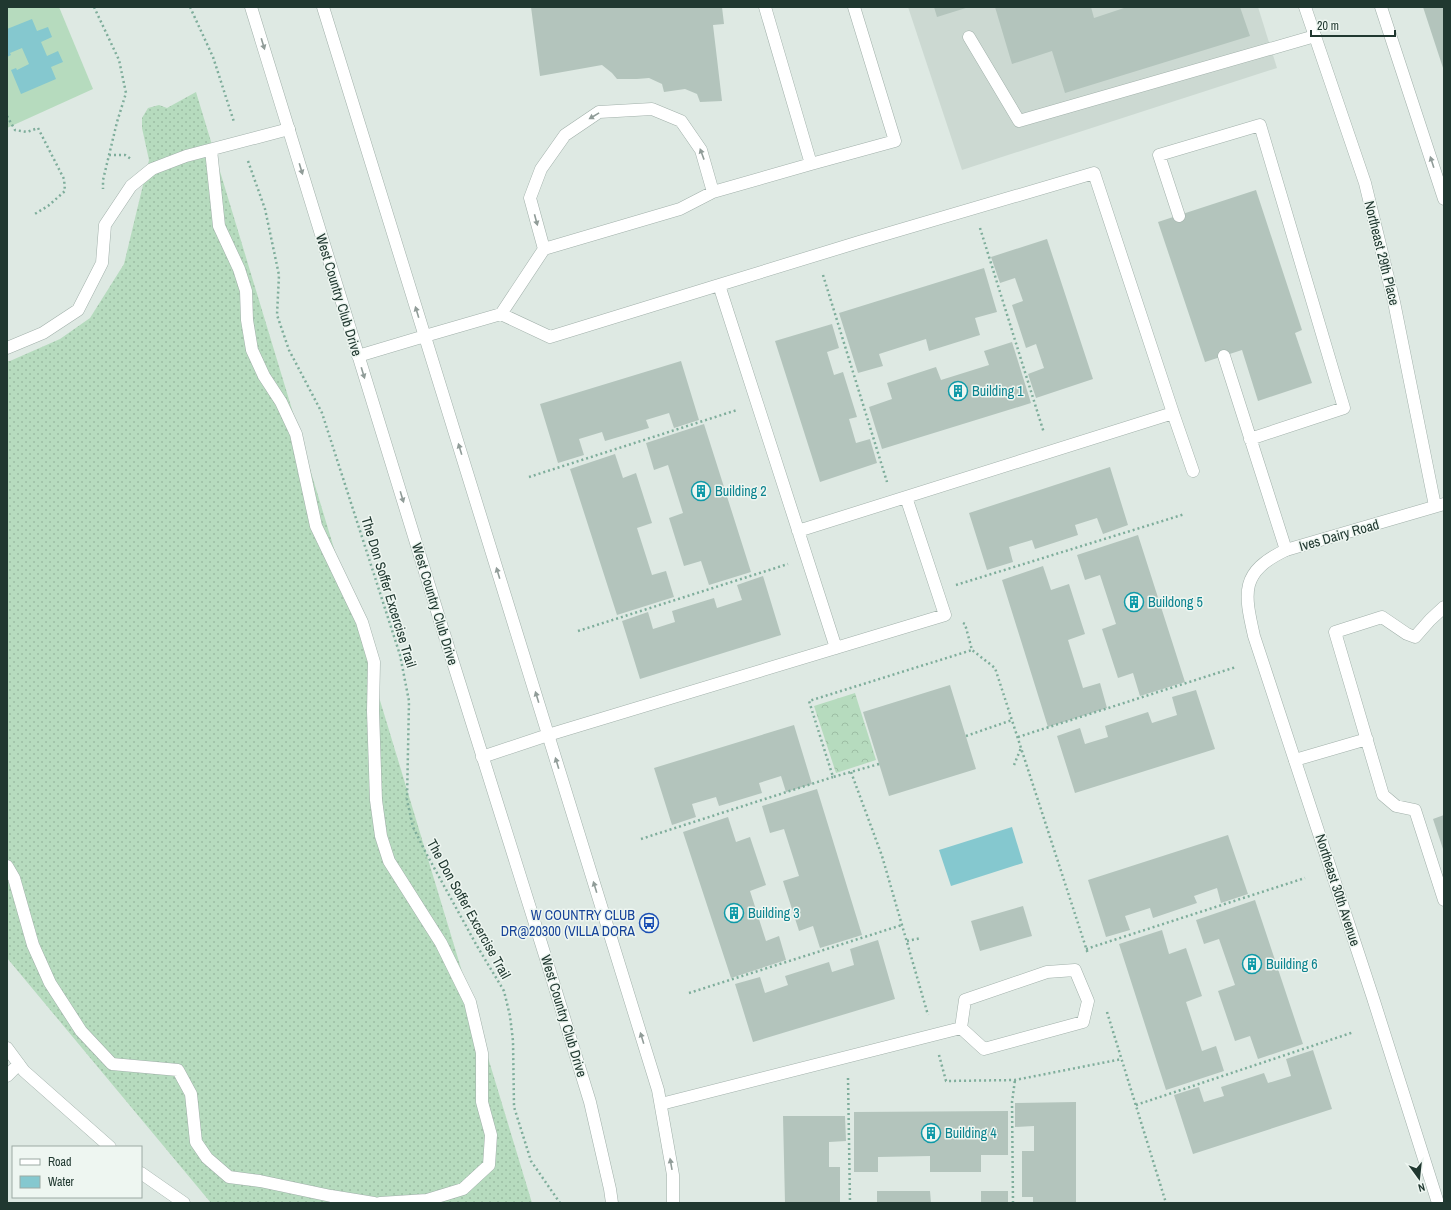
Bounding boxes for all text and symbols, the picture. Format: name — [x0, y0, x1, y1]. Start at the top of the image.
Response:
scale bar — [1311, 12, 1395, 38]
text: 20 m — [1317, 18, 1339, 34]
one-way arrow — [260, 39, 266, 51]
one-way arrow — [589, 112, 599, 120]
one-way arrow — [699, 148, 705, 160]
one-way arrow — [1429, 155, 1435, 167]
one-way arrow — [298, 163, 304, 175]
street label: Northeast 29th Place — [1360, 199, 1404, 307]
one-way arrow — [533, 214, 539, 226]
street label: West Country Club Drive — [312, 232, 366, 358]
one-way arrow — [414, 305, 420, 317]
one-way arrow — [360, 367, 366, 379]
building icon: Building 1 — [947, 380, 969, 402]
place label: Building 1 — [972, 382, 1024, 400]
one-way arrow — [457, 443, 463, 455]
building icon: Building 2 — [690, 480, 712, 502]
place label: Building 2 — [715, 482, 767, 500]
one-way arrow — [399, 492, 405, 504]
street label: The Don Soffer Excercise Trail — [357, 514, 421, 670]
street label: Ives Dairy Road — [1297, 515, 1381, 555]
street label: West Country Club Drive — [408, 541, 462, 667]
one-way arrow — [495, 567, 501, 579]
building icon: Buildong 5 — [1123, 591, 1145, 613]
place label: Buildong 5 — [1148, 593, 1203, 611]
one-way arrow — [534, 691, 540, 703]
one-way arrow — [554, 756, 560, 768]
street label: Northeast 30th Avenue — [1311, 832, 1365, 948]
street label: The Don Soffer Excercise Trail — [423, 836, 515, 982]
one-way arrow — [592, 880, 598, 892]
building icon: Building 3 — [723, 902, 745, 924]
place label: Building 3 — [748, 904, 800, 922]
place label: W COUNTRY CLUB DR@20300 (VILLA DORA — [501, 906, 635, 940]
bus stop icon: W COUNTRY CLUB DR@20300 (VILLA DORA — [638, 912, 660, 934]
street label: West Country Club Drive — [537, 953, 591, 1079]
building icon: Building 6 — [1241, 953, 1263, 975]
place label: Building 6 — [1266, 955, 1318, 973]
one-way arrow — [639, 1031, 645, 1043]
building icon: Building 4 — [920, 1122, 942, 1144]
place label: Building 4 — [945, 1124, 997, 1142]
legend — [12, 1146, 142, 1198]
text: Road — [48, 1154, 72, 1170]
one-way arrow — [668, 1158, 674, 1170]
north arrow — [1399, 1158, 1439, 1198]
text: Water — [48, 1174, 75, 1190]
text: N — [1417, 1180, 1427, 1195]

